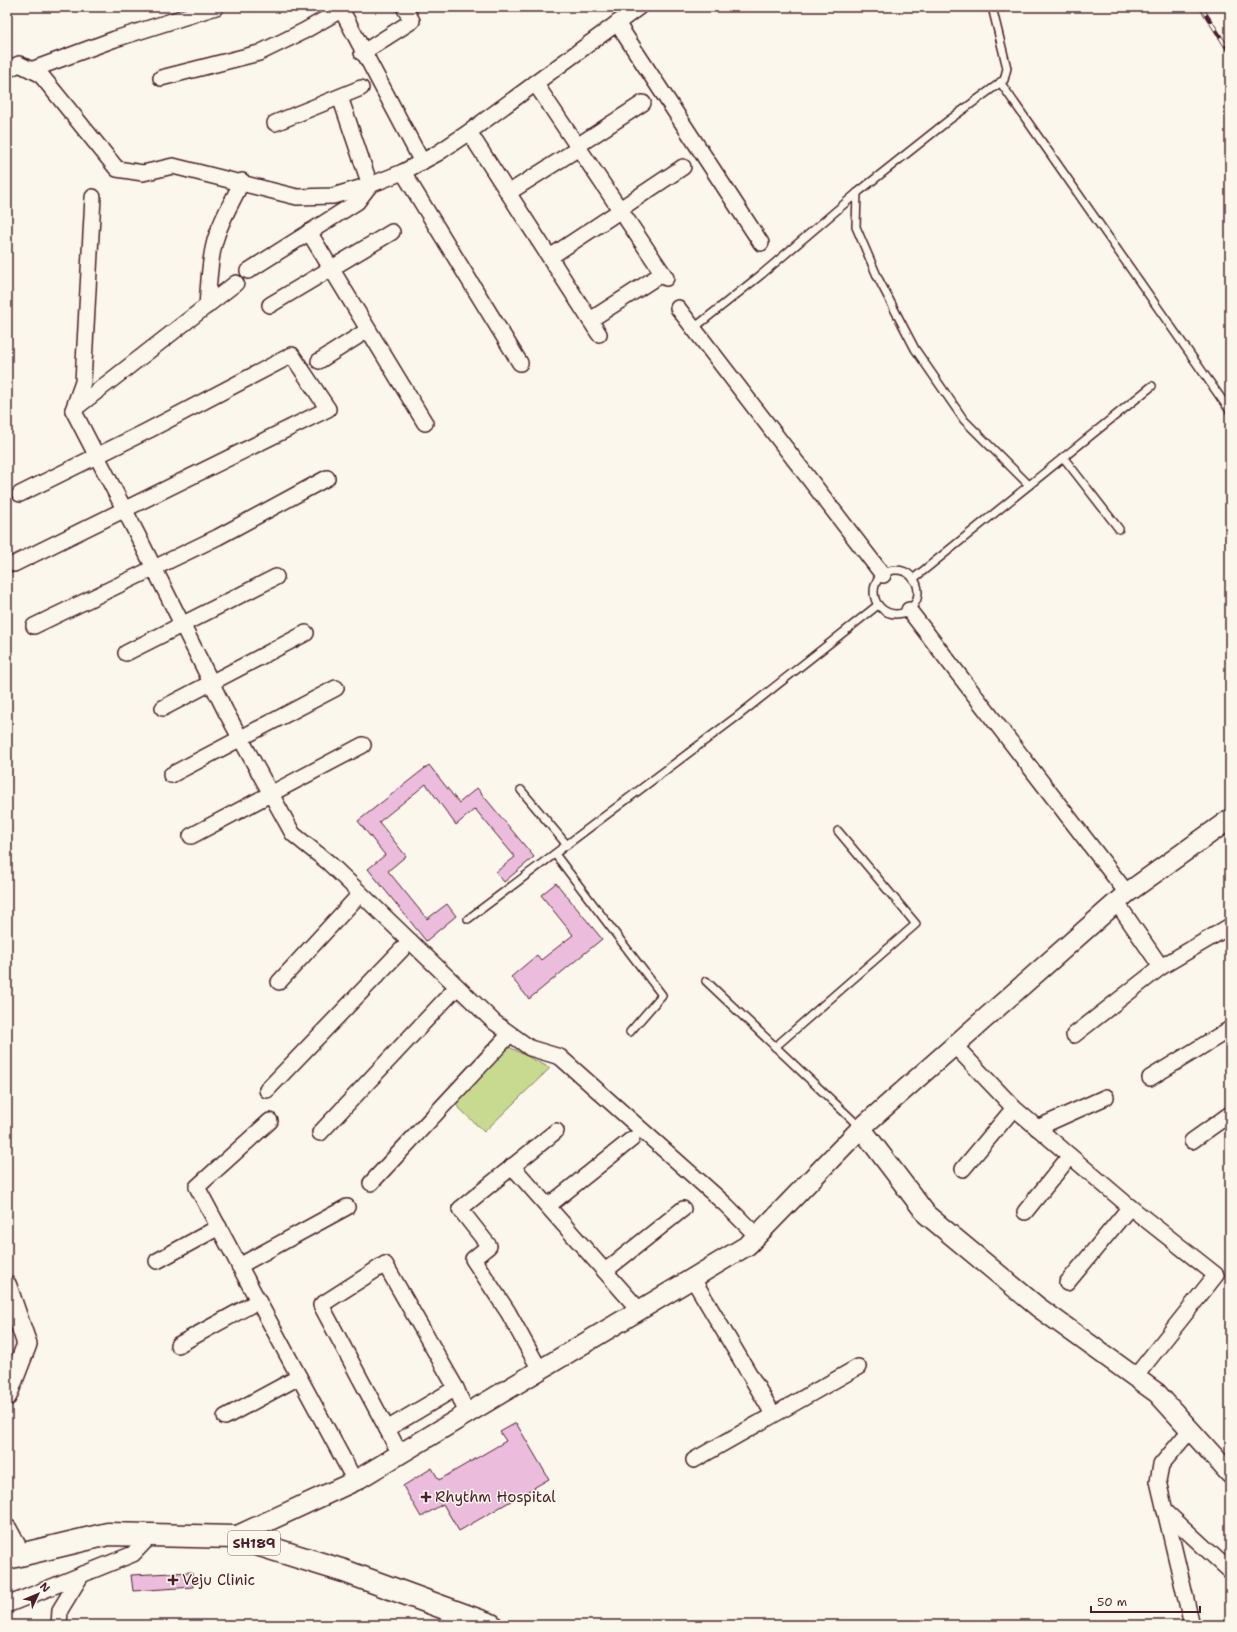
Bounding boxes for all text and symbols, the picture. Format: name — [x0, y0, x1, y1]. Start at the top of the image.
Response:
place label: Rhythm Hospital — [435, 1487, 556, 1507]
marker: Rhythm Hospital — [420, 1491, 432, 1503]
road number: SH189 — [228, 1531, 280, 1555]
place label: Veju Clinic — [182, 1570, 255, 1590]
north arrow — [18, 1574, 58, 1614]
marker: Veju Clinic — [167, 1574, 179, 1586]
text: N — [36, 1579, 53, 1596]
scale bar — [1091, 1588, 1200, 1614]
text: 50 m — [1097, 1594, 1127, 1610]

